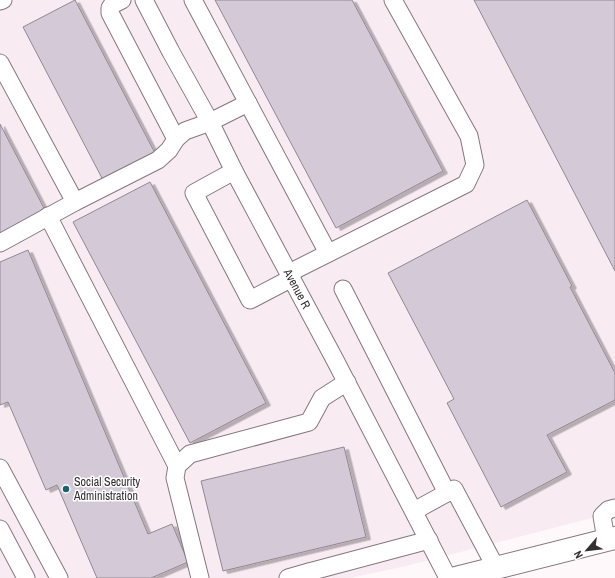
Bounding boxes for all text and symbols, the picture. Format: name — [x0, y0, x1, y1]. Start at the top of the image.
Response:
street label: Avenue R — [279, 265, 314, 312]
place label: Social Security Administration — [73, 474, 140, 504]
marker: Social Security Administration — [61, 484, 71, 494]
north arrow — [567, 530, 607, 570]
text: N — [570, 549, 586, 561]

